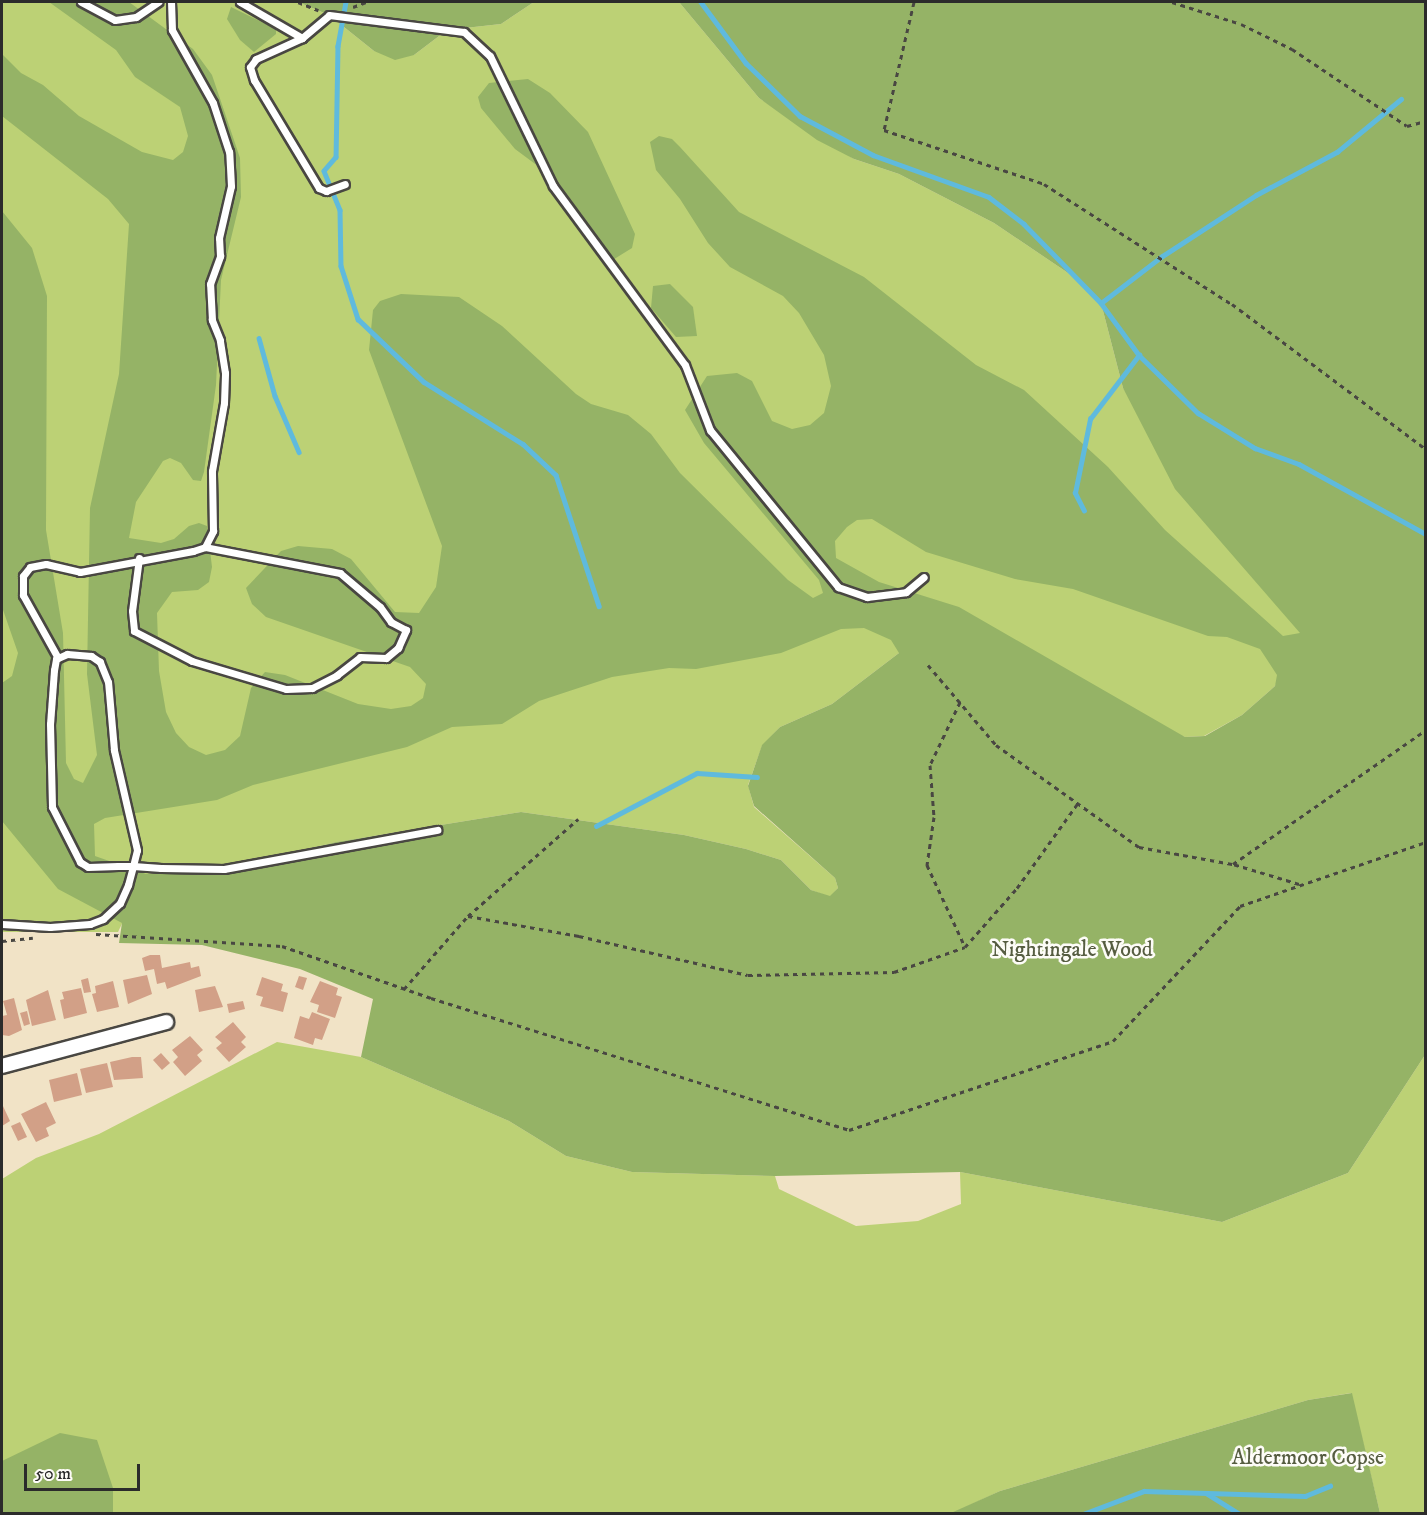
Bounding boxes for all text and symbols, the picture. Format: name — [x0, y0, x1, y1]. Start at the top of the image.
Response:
park label: Nightingale Wood — [991, 937, 1153, 963]
park label: Aldermoor Copse — [1232, 1445, 1384, 1471]
scale bar — [27, 1452, 142, 1490]
text: 50 m — [35, 1463, 71, 1485]

